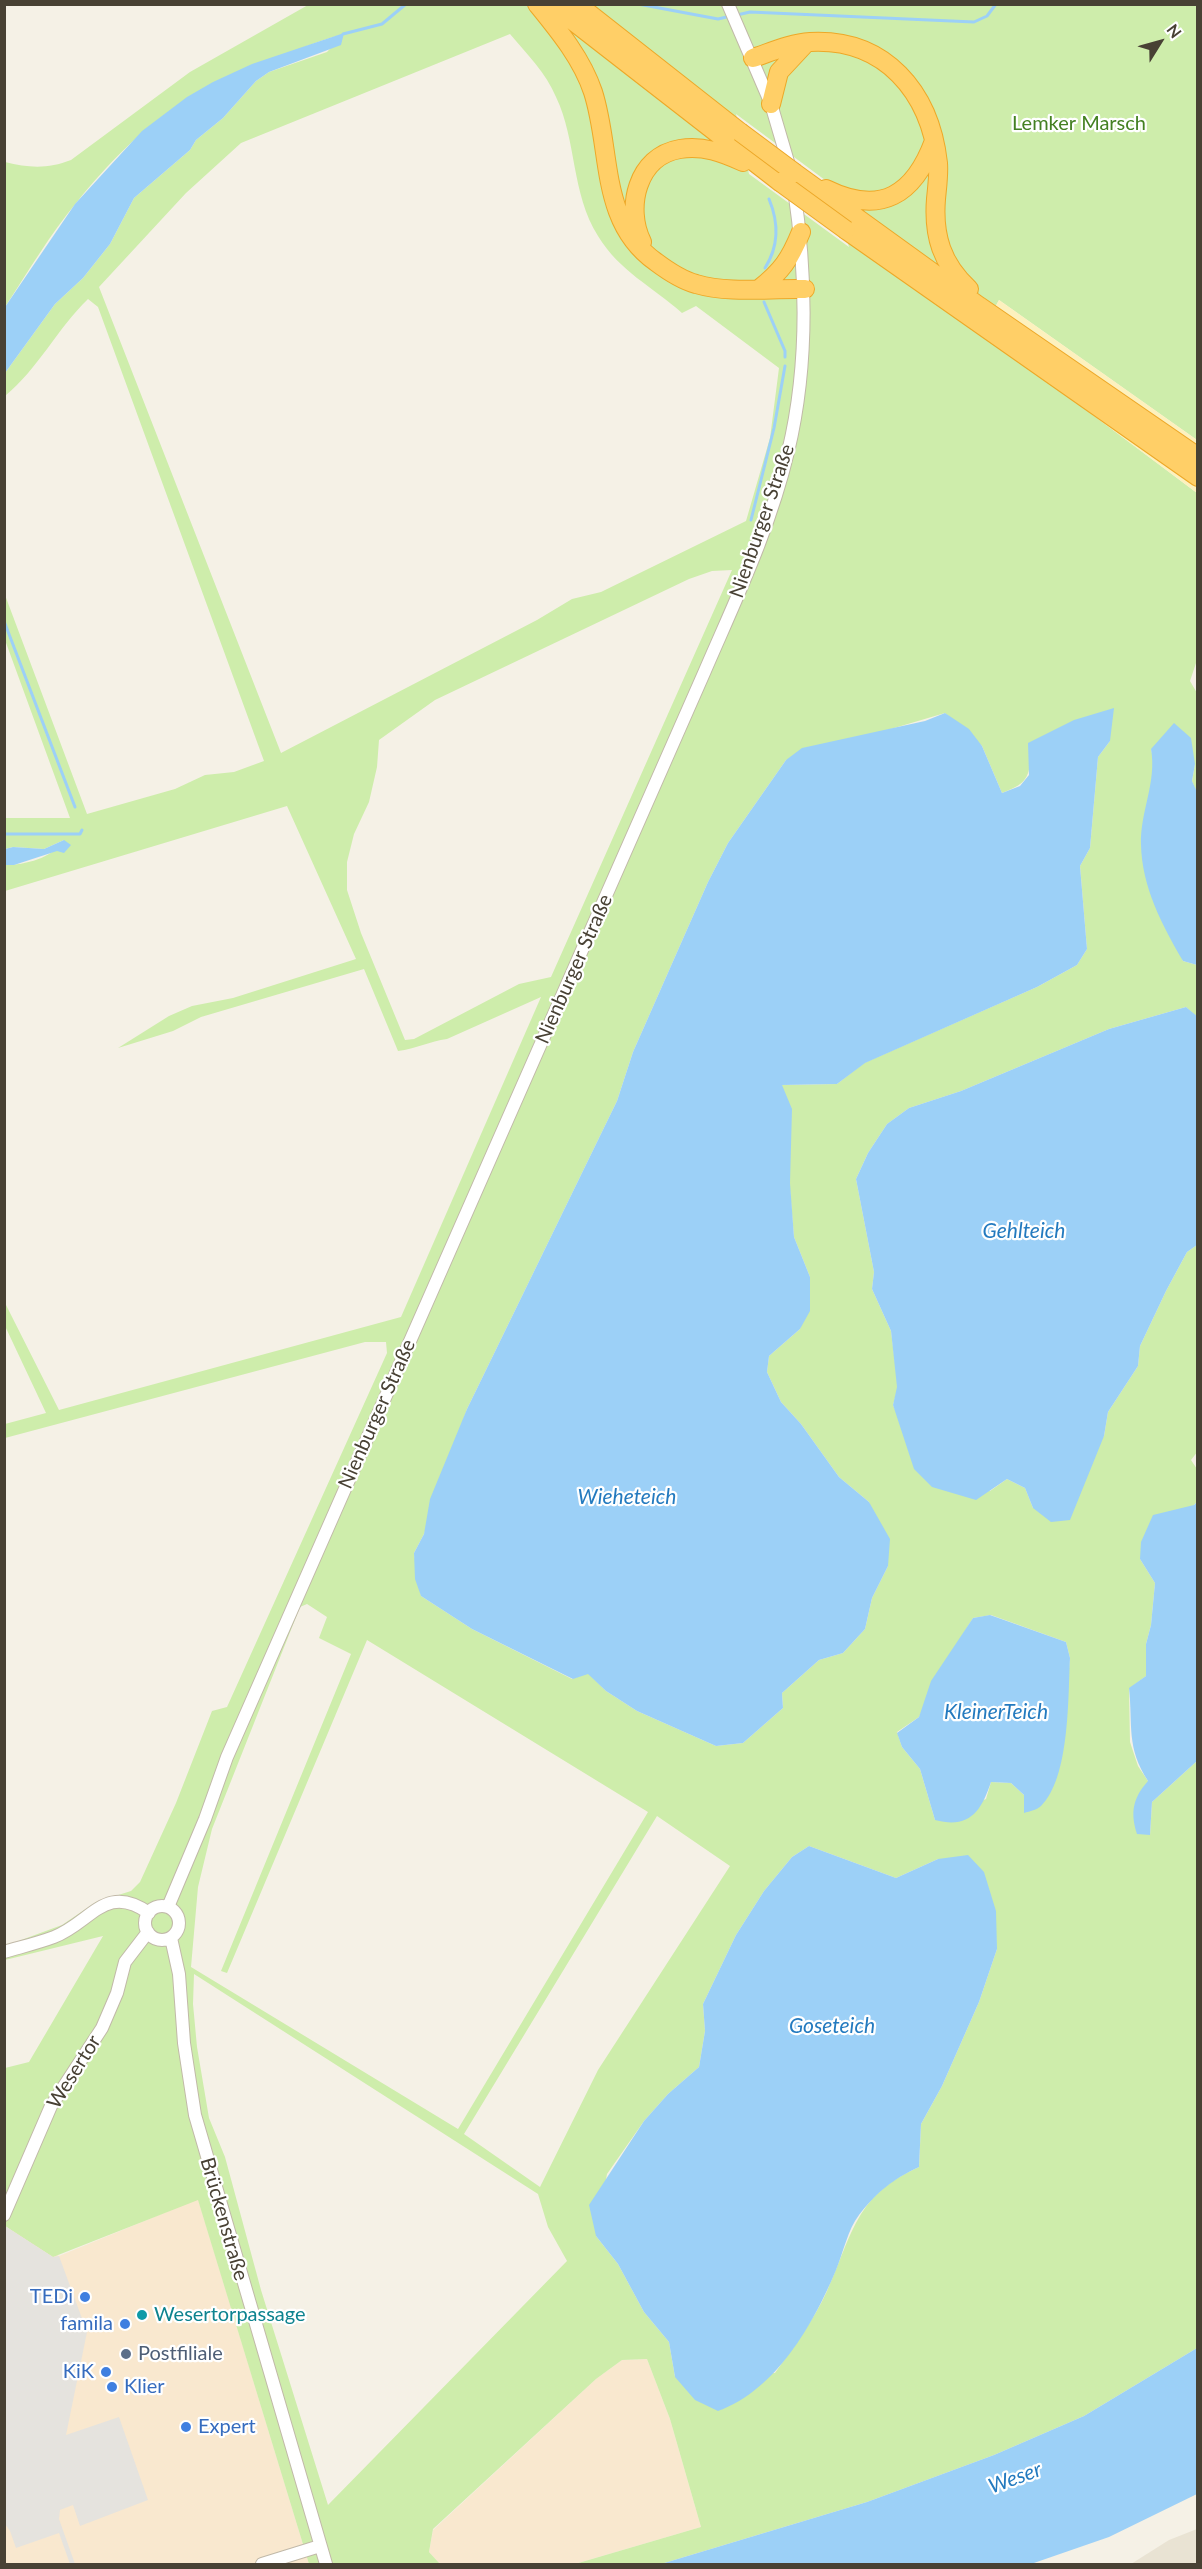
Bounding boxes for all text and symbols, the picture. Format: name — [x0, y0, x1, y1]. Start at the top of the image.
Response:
north arrow — [1130, 12, 1190, 72]
text: N — [1163, 20, 1186, 42]
park label: Lemker Marsch — [1012, 112, 1146, 136]
street label: Nienburger Straße — [724, 441, 800, 601]
street label: Nienburger Straße — [530, 891, 618, 1047]
water label: Gehlteich — [983, 1218, 1065, 1244]
street label: Nienburger Straße — [333, 1336, 421, 1492]
water label: Wieheteich — [578, 1484, 676, 1510]
water label: KleinerTeich — [944, 1699, 1048, 1725]
water label: Goseteich — [789, 2013, 875, 2039]
street label: Wesertor — [42, 2031, 106, 2113]
street label: Brückenstraße — [195, 2155, 253, 2283]
place label: TEDi — [30, 2285, 73, 2309]
marker: TEDi — [78, 2290, 92, 2304]
place label: Wesertorpassage — [154, 2303, 306, 2327]
marker: Wesertorpassage — [135, 2308, 149, 2322]
place label: famila — [60, 2312, 113, 2336]
marker: famila — [118, 2317, 132, 2331]
place label: Postfiliale — [138, 2342, 223, 2366]
marker: Postfiliale — [119, 2347, 133, 2361]
place label: KiK — [63, 2360, 94, 2384]
marker: KiK — [99, 2365, 113, 2379]
place label: Klier — [124, 2375, 165, 2399]
marker: Klier — [105, 2380, 119, 2394]
place label: Expert — [198, 2415, 256, 2439]
marker: Expert — [179, 2420, 193, 2434]
water label: Weser — [985, 2457, 1045, 2499]

